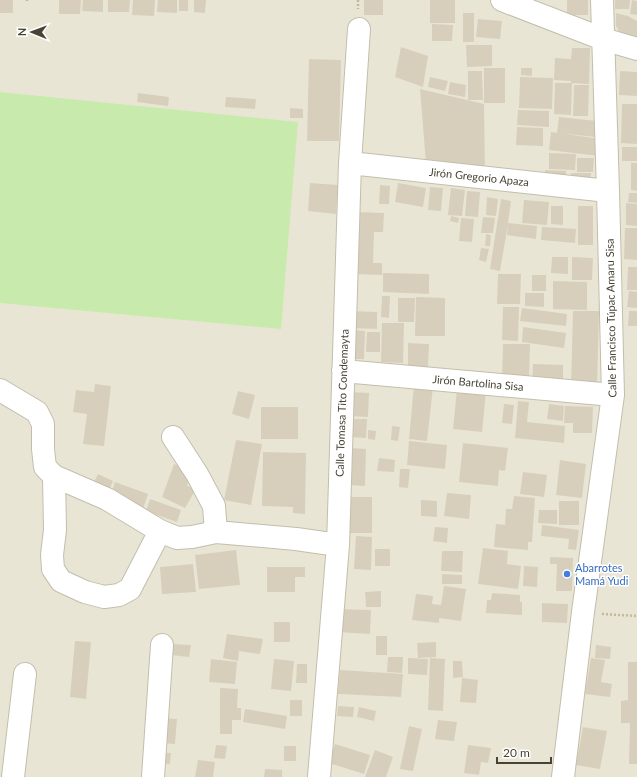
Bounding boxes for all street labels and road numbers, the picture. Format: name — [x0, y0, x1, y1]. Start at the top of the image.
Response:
street label: Jirón Gregorio Apaza — [428, 165, 530, 188]
street label: Calle Francisco Túpac Amaru Sisa — [603, 238, 618, 398]
street label: Calle Tomasa Tito Condemayta — [332, 329, 351, 477]
street label: Jirón Bartolina Sisa — [432, 372, 524, 393]

